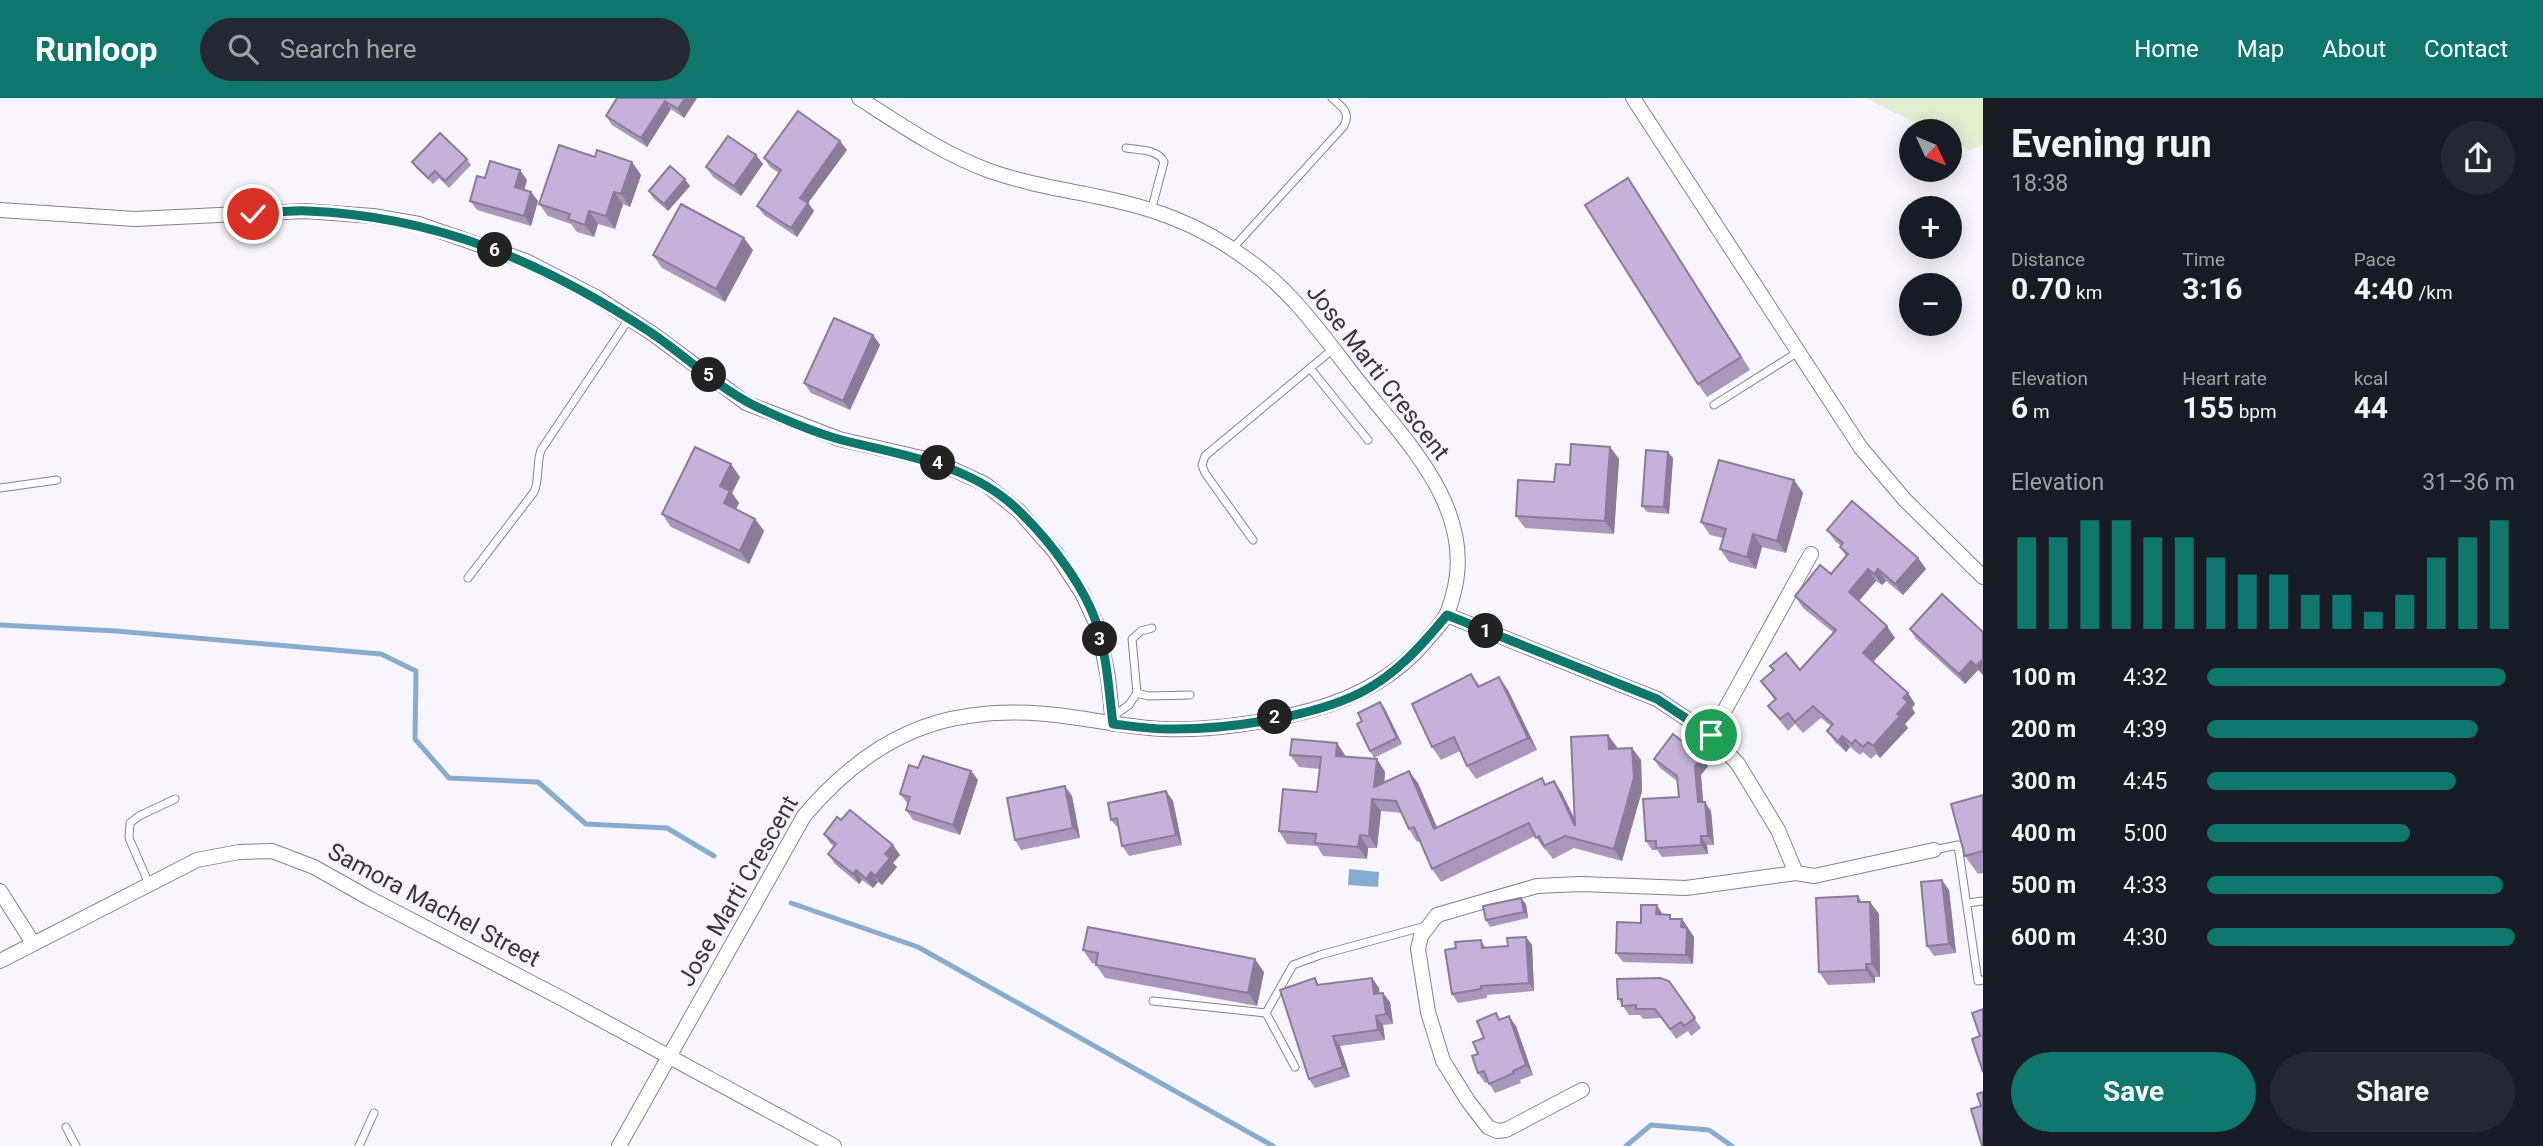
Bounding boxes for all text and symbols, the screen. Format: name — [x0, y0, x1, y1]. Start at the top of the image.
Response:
search box — [200, 18, 690, 81]
text: Runloop — [35, 30, 158, 69]
icon: search — [224, 30, 262, 68]
text: Search here — [280, 34, 416, 64]
text: Home — [2134, 35, 2199, 63]
text: Map — [2237, 35, 2284, 63]
text: About — [2322, 35, 2386, 63]
text: Contact — [2424, 35, 2508, 63]
north arrow — [1899, 119, 1962, 182]
map controls — [1899, 119, 1962, 336]
button: share — [2441, 121, 2515, 195]
text: Evening run — [2011, 122, 2212, 166]
text: 18:38 — [2011, 170, 2068, 197]
pin — [223, 184, 283, 244]
icon: check — [234, 195, 272, 233]
button: + — [1899, 196, 1962, 259]
pin: 6 — [477, 232, 512, 268]
text: 6 — [489, 238, 500, 261]
text: Distance — [2011, 248, 2085, 271]
text: Time — [2182, 248, 2225, 271]
text: Pace — [2354, 248, 2396, 271]
text: 0.70 — [2011, 271, 2071, 306]
text: 3:16 — [2182, 271, 2242, 306]
text: 4:40 — [2354, 271, 2414, 306]
button: − — [1899, 273, 1962, 336]
street label: Jose Marti Crescent — [1301, 279, 1455, 466]
text: km — [2071, 281, 2102, 304]
text: /km — [2414, 281, 2453, 304]
pin: 5 — [692, 358, 726, 392]
text: 5 — [703, 363, 714, 386]
text: Elevation — [2011, 367, 2088, 390]
text: Heart rate — [2182, 367, 2267, 390]
text: kcal — [2354, 367, 2388, 390]
text: 6 — [2011, 390, 2028, 425]
text: 155 — [2182, 390, 2234, 425]
text: 44 — [2354, 390, 2388, 425]
text: m — [2028, 400, 2050, 423]
text: bpm — [2234, 400, 2277, 423]
pin: 4 — [920, 446, 956, 480]
text: 4 — [932, 451, 943, 474]
text: Elevation — [2011, 469, 2104, 496]
text: 31–36 m — [2422, 469, 2515, 496]
pin: 1 — [1468, 614, 1504, 648]
text: 1 — [1480, 619, 1491, 642]
pin: 3 — [1082, 622, 1118, 656]
text: 3 — [1094, 627, 1105, 650]
text: 100 m — [2011, 664, 2076, 691]
text: 4:32 — [2123, 664, 2167, 691]
pin: 2 — [1258, 700, 1292, 734]
text: 2 — [1269, 705, 1280, 728]
pin — [1681, 705, 1741, 765]
icon: arrive — [1692, 716, 1730, 754]
text: 200 m — [2011, 716, 2076, 743]
text: 4:39 — [2123, 716, 2167, 743]
text: 300 m — [2011, 768, 2076, 795]
text: 4:45 — [2123, 768, 2167, 795]
street label: Jose Marti Crescent — [672, 791, 804, 991]
text: 400 m — [2011, 820, 2076, 847]
text: 5:00 — [2123, 820, 2167, 847]
street label: Samora Machel Street — [323, 837, 545, 973]
text: 500 m — [2011, 872, 2076, 899]
text: 4:33 — [2123, 872, 2167, 899]
text: 600 m — [2011, 924, 2076, 951]
text: 4:30 — [2123, 924, 2167, 951]
button: Save — [2011, 1052, 2256, 1132]
button: Share — [2270, 1052, 2515, 1132]

